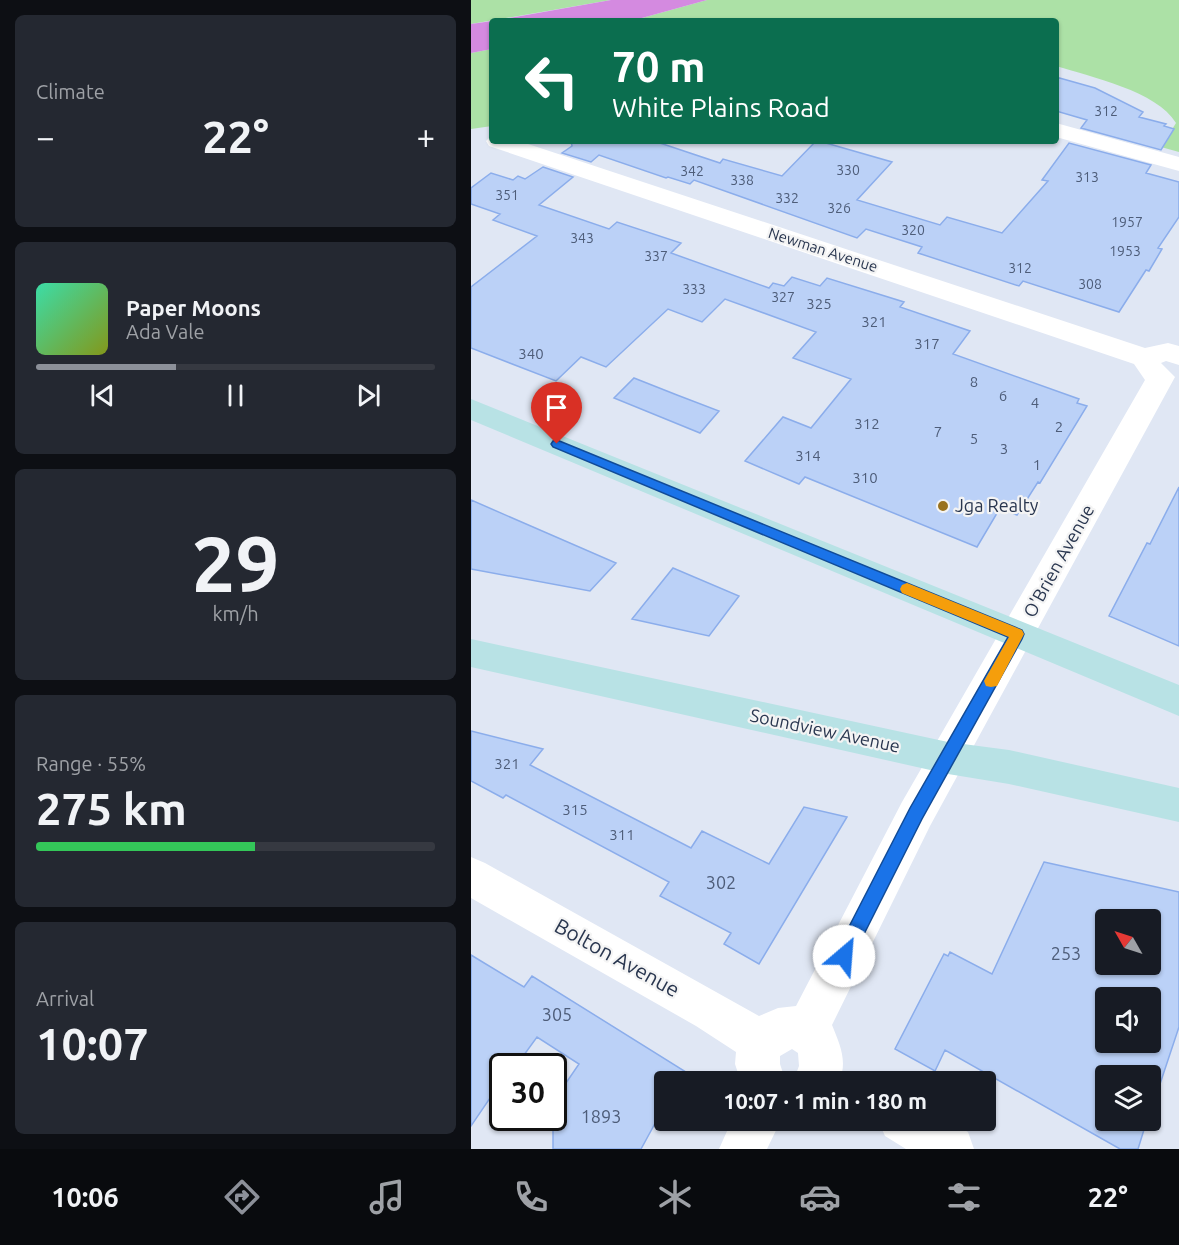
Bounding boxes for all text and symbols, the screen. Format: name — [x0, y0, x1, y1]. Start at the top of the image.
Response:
icon: left — [513, 42, 591, 120]
text: 70 m — [612, 43, 706, 90]
text: Climate — [36, 80, 105, 103]
text: White Plains Road — [612, 92, 830, 122]
house number: 312 — [1094, 103, 1118, 119]
text: 22° — [202, 111, 269, 162]
text: − — [36, 118, 55, 155]
text: + — [416, 118, 435, 155]
house number: 330 — [836, 162, 860, 178]
house number: 342 — [680, 163, 704, 179]
house number: 313 — [1075, 169, 1099, 185]
house number: 338 — [730, 172, 754, 188]
house number: 351 — [495, 187, 519, 203]
house number: 332 — [775, 190, 799, 206]
house number: 326 — [827, 200, 851, 216]
house number: 1957 — [1111, 214, 1143, 230]
house number: 320 — [901, 222, 925, 238]
street label: Newman Avenue — [766, 224, 880, 275]
house number: 343 — [570, 230, 594, 246]
house number: 1953 — [1109, 243, 1141, 259]
house number: 337 — [644, 248, 668, 264]
house number: 312 — [1008, 260, 1032, 276]
house number: 308 — [1078, 276, 1102, 292]
house number: 333 — [682, 281, 706, 297]
house number: 327 — [771, 289, 795, 305]
text: Paper Moons — [126, 295, 261, 320]
house number: 325 — [806, 295, 832, 312]
house number: 321 — [861, 313, 887, 330]
text: Ada Vale — [126, 320, 204, 343]
house number: 317 — [914, 335, 940, 352]
house number: 340 — [518, 345, 544, 362]
house number: 8 — [970, 373, 978, 390]
icon: previous — [86, 379, 119, 412]
icon: pause — [219, 379, 252, 412]
icon: next — [352, 379, 385, 412]
pin — [531, 382, 582, 444]
house number: 6 — [999, 387, 1007, 404]
icon: arrive — [540, 391, 573, 424]
house number: 4 — [1031, 394, 1039, 411]
house number: 312 — [854, 415, 880, 432]
house number: 2 — [1055, 418, 1063, 435]
house number: 7 — [934, 423, 942, 440]
house number: 5 — [970, 430, 978, 447]
house number: 3 — [1000, 440, 1008, 457]
house number: 314 — [795, 447, 821, 464]
house number: 1 — [1033, 456, 1041, 473]
house number: 310 — [852, 469, 878, 486]
place label: Jga Realty — [955, 495, 1039, 515]
marker: Jga Realty — [936, 499, 950, 513]
street label: O'Brien Avenue — [1019, 501, 1097, 620]
text: 29 — [192, 519, 279, 607]
text: km/h — [212, 602, 259, 625]
street label: Soundview Avenue — [748, 704, 902, 756]
text: Range · 55% — [36, 752, 146, 775]
house number: 321 — [494, 755, 520, 772]
text: 275 km — [36, 783, 187, 834]
house number: 315 — [562, 801, 588, 818]
house number: 311 — [609, 826, 635, 843]
house number: 302 — [706, 872, 736, 892]
north arrow — [1095, 909, 1161, 975]
map controls — [1095, 909, 1161, 1131]
street label: Bolton Avenue — [551, 913, 684, 1001]
position arrow — [812, 924, 876, 988]
house number: 253 — [1051, 943, 1081, 963]
text: Arrival — [36, 987, 94, 1010]
button: sound — [1095, 987, 1161, 1053]
house number: 305 — [542, 1004, 572, 1024]
text: 10:07 — [36, 1018, 149, 1069]
speed limit sign: 30 — [489, 1053, 567, 1131]
button: layers — [1095, 1065, 1161, 1131]
text: 10:07 · 1 min · 180 m — [723, 1088, 927, 1113]
house number: 1893 — [581, 1106, 621, 1126]
icon: directions — [221, 1176, 263, 1218]
icon: music — [366, 1176, 408, 1218]
icon: phone — [510, 1176, 552, 1218]
icon: climate — [654, 1176, 696, 1218]
icon: car — [799, 1176, 841, 1218]
icon: filters — [943, 1176, 985, 1218]
text: 10:06 — [51, 1182, 119, 1212]
text: 22° — [1088, 1182, 1128, 1212]

